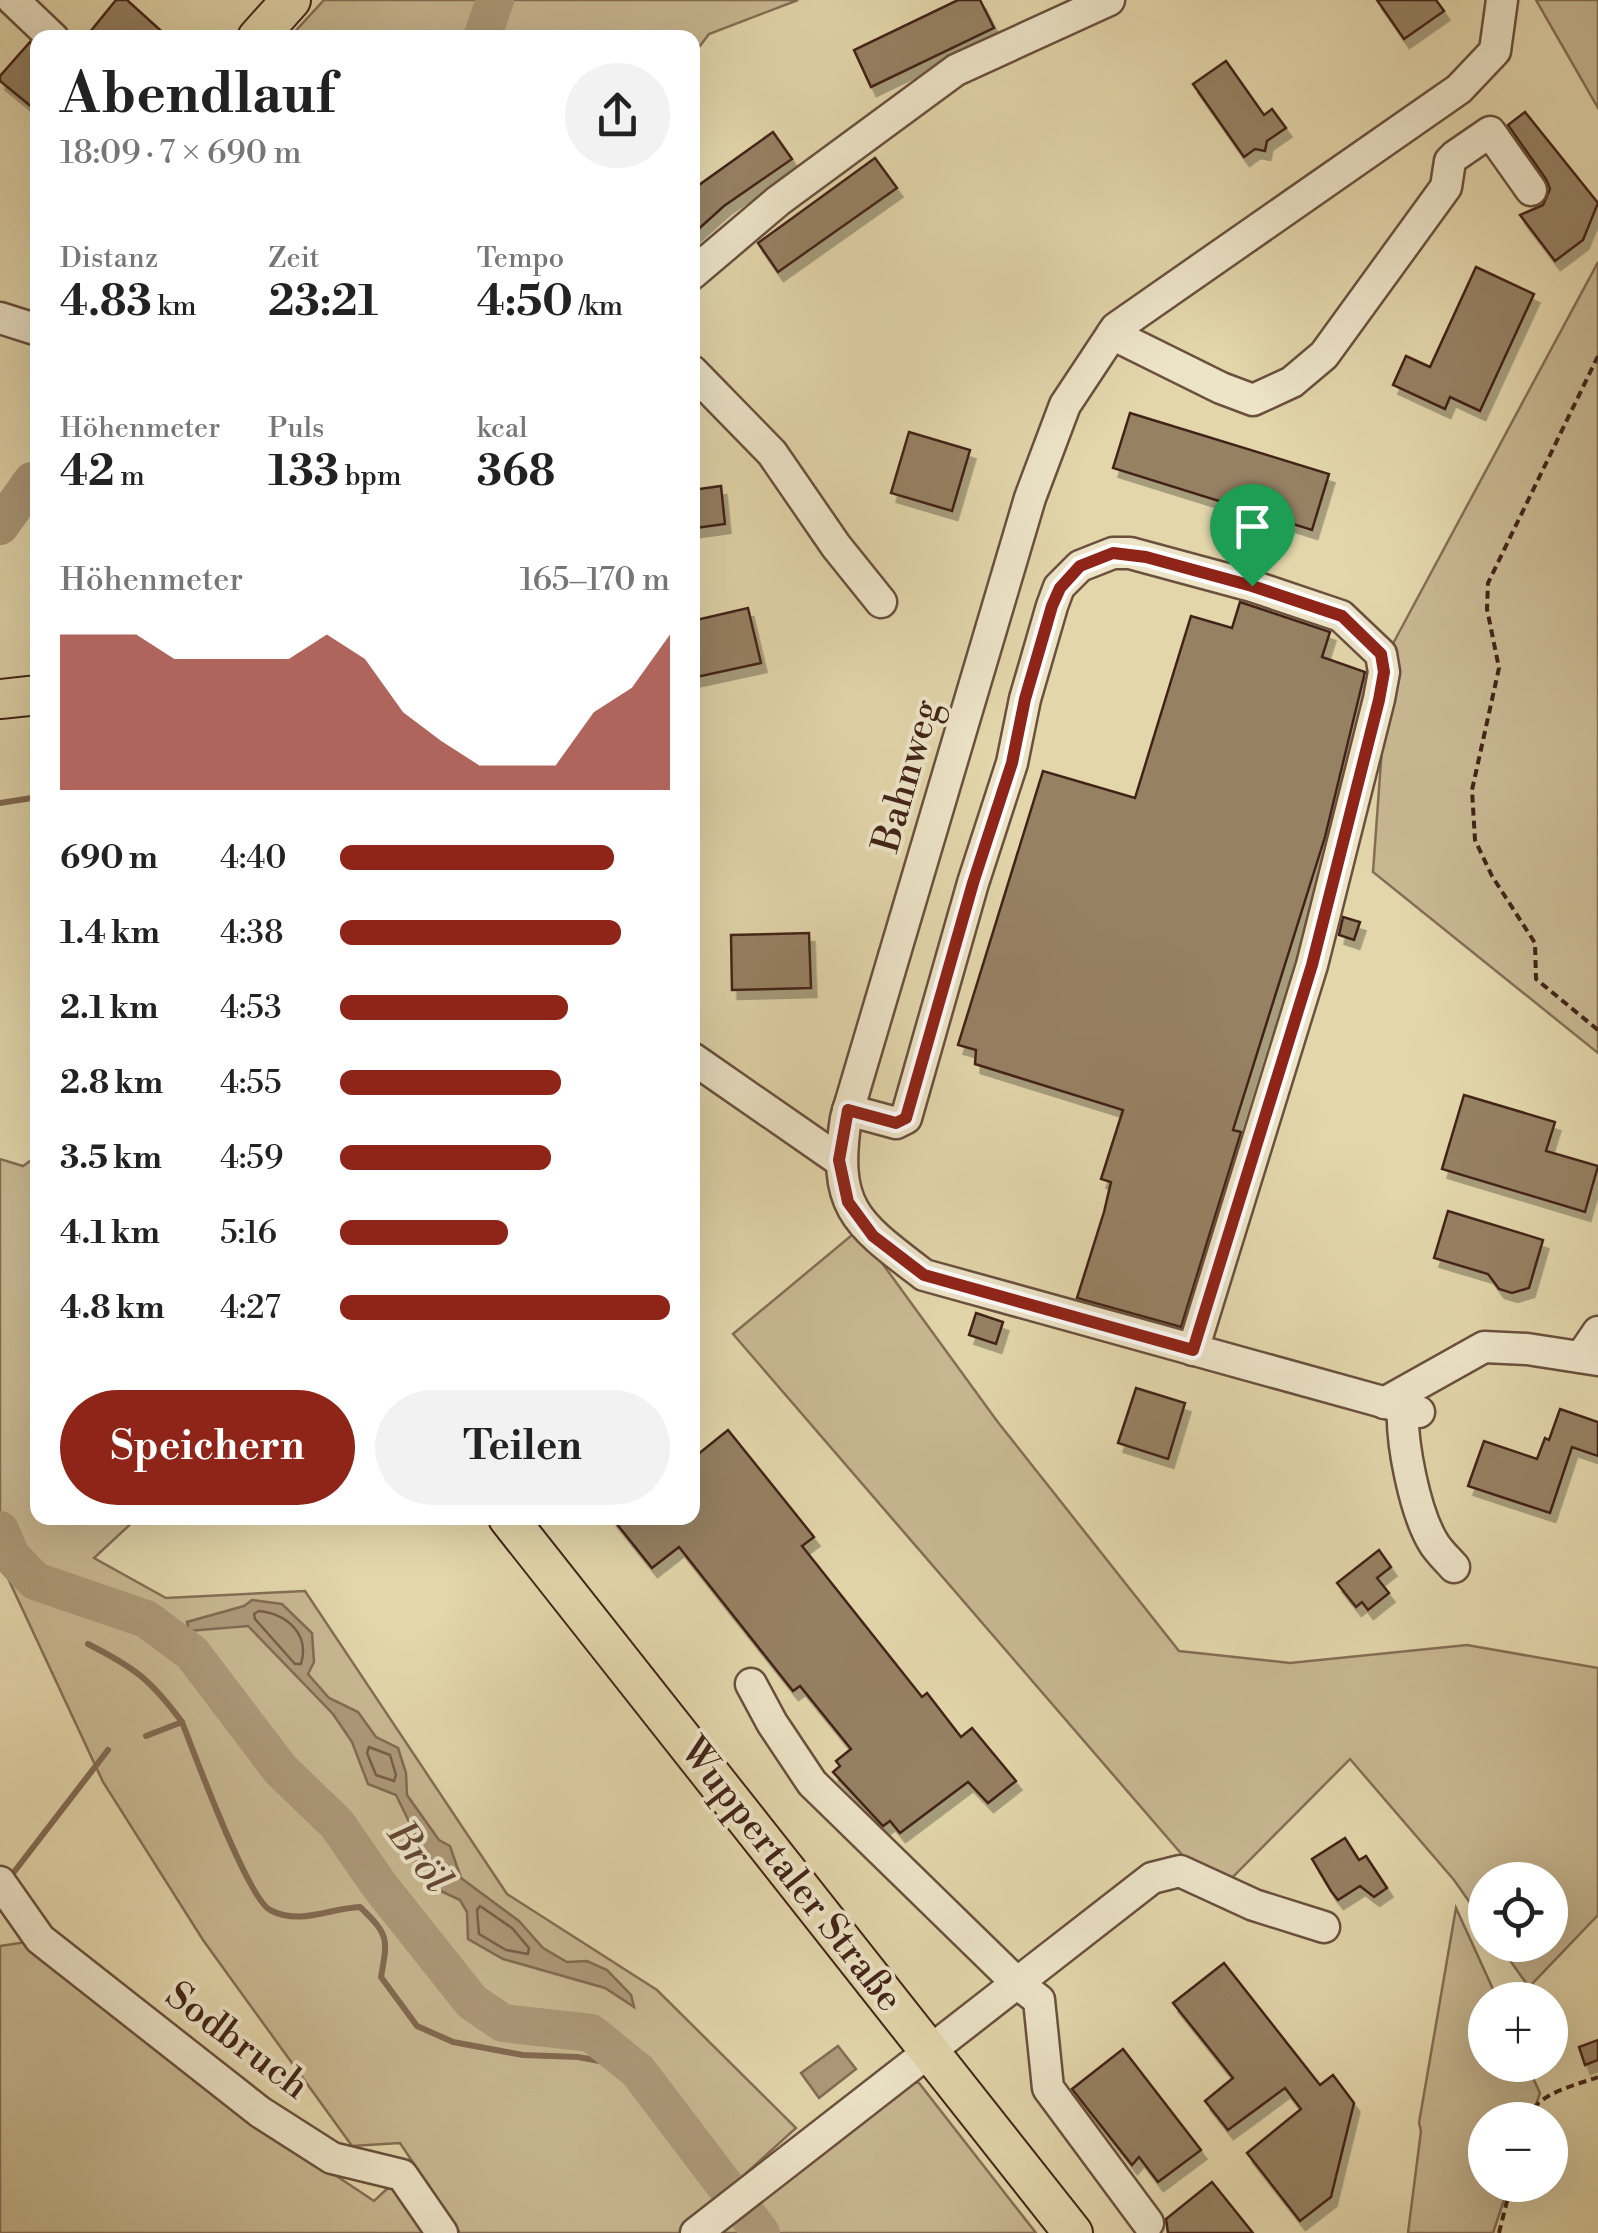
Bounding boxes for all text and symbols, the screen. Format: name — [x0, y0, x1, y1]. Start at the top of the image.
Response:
text: Abendlauf — [60, 61, 335, 130]
button: share — [565, 63, 670, 168]
text: 18:09 · 7 × 690 m — [60, 133, 302, 173]
text: Distanz — [60, 241, 158, 276]
text: Zeit — [268, 241, 320, 276]
text: Tempo — [477, 241, 564, 276]
text: 4.83 — [60, 276, 152, 329]
text: 23:21 — [268, 276, 378, 329]
text: 4:50 — [477, 276, 573, 329]
text: km — [152, 289, 197, 324]
text: /km — [573, 289, 623, 324]
text: Höhenmeter — [60, 411, 220, 446]
text: Puls — [268, 411, 324, 446]
text: kcal — [477, 411, 527, 446]
text: 42 — [60, 446, 114, 499]
text: 133 — [268, 446, 339, 499]
text: 368 — [477, 446, 555, 499]
text: m — [114, 459, 145, 494]
text: bpm — [339, 459, 402, 494]
pin — [1210, 484, 1295, 587]
icon: arrive — [1225, 499, 1280, 554]
text: Höhenmeter — [60, 560, 243, 600]
text: 165–170 m — [520, 560, 670, 600]
street label: Bahnweg — [863, 694, 951, 858]
text: 690 m — [60, 838, 158, 878]
text: 4:40 — [220, 838, 287, 878]
text: 1.4 km — [60, 913, 160, 953]
text: 4:38 — [220, 913, 284, 953]
text: 2.1 km — [60, 988, 158, 1028]
text: 4:53 — [220, 988, 282, 1028]
text: 2.8 km — [60, 1063, 163, 1103]
text: 4:55 — [220, 1063, 282, 1103]
text: 3.5 km — [60, 1138, 162, 1178]
text: 4:59 — [220, 1138, 283, 1178]
text: 4.1 km — [60, 1213, 160, 1253]
text: 5:16 — [220, 1213, 277, 1253]
text: 4.8 km — [60, 1288, 165, 1328]
text: 4:27 — [220, 1288, 281, 1328]
button: Speichern — [60, 1390, 355, 1505]
button: Teilen — [375, 1390, 670, 1505]
street label: Wuppertaler Straße — [669, 1728, 913, 2021]
water label: Bröl — [375, 1811, 462, 1903]
map controls — [1468, 1862, 1568, 2202]
button: locate — [1468, 1862, 1568, 1962]
street label: Sodbruch — [156, 1972, 318, 2110]
button: + — [1468, 1982, 1568, 2082]
button: − — [1468, 2102, 1568, 2202]

